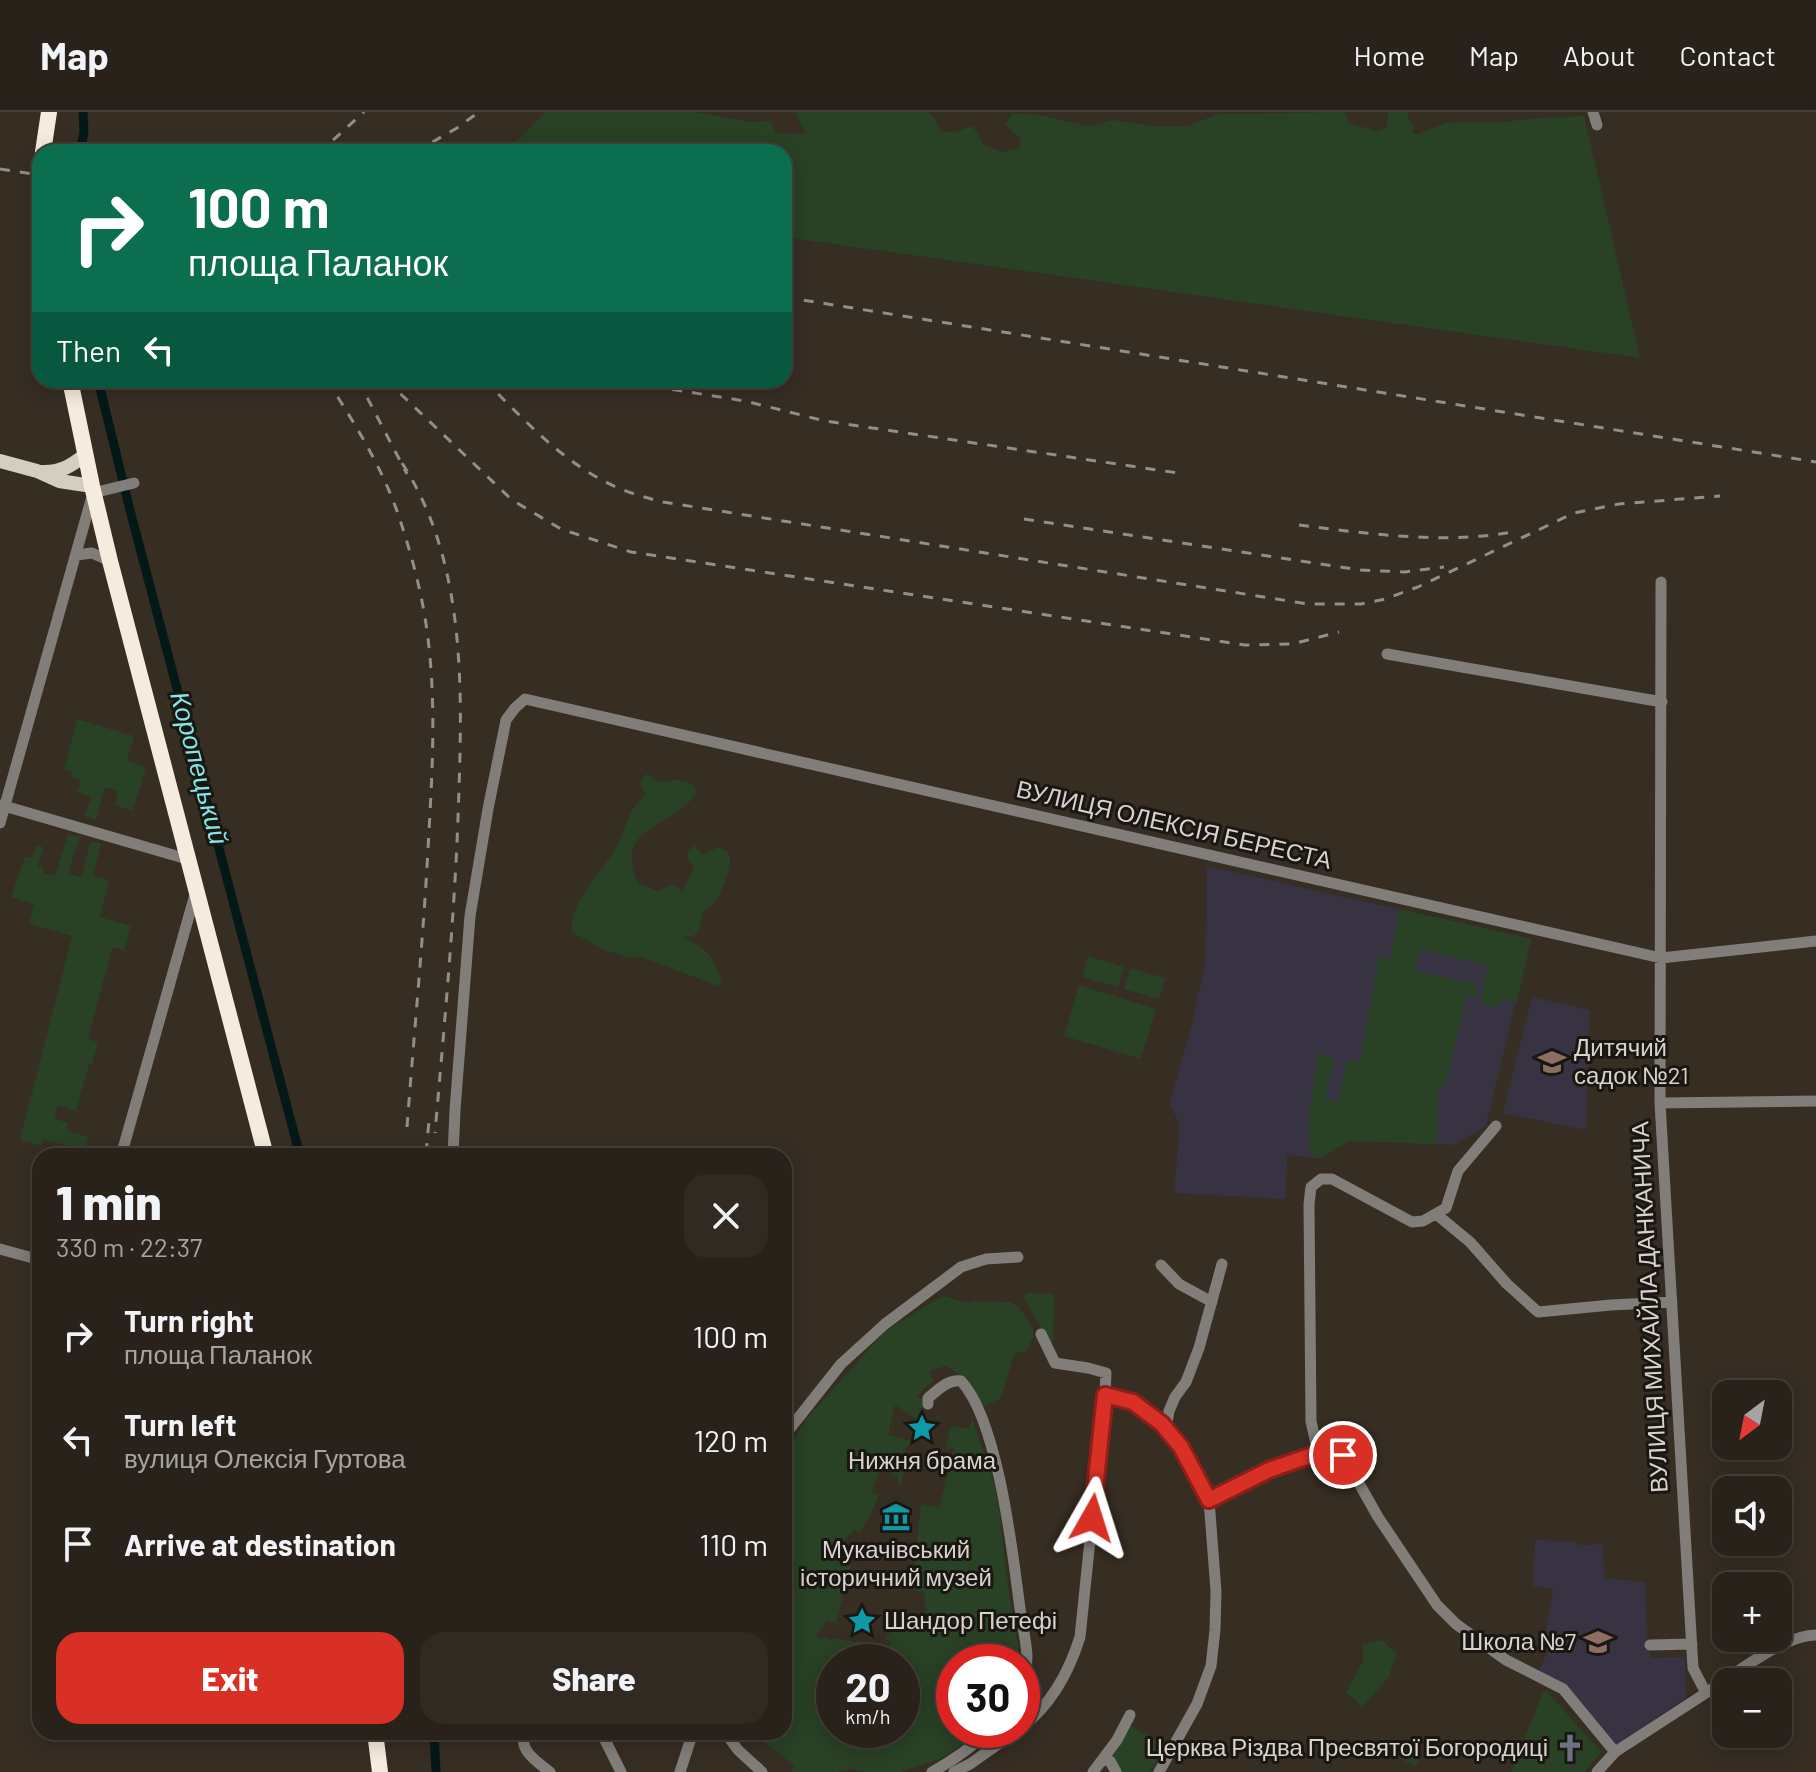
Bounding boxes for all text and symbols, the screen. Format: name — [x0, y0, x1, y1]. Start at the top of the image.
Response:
text: Map — [40, 32, 109, 78]
text: Home — [1354, 38, 1425, 72]
text: Map — [1469, 38, 1519, 72]
text: About — [1563, 38, 1635, 72]
text: Contact — [1679, 38, 1776, 72]
text: 100 m — [188, 172, 330, 239]
icon: right — [56, 176, 160, 280]
text: площа Паланок — [188, 240, 448, 283]
icon: left — [137, 328, 181, 372]
text: Then — [56, 332, 121, 368]
water label: Коропецький — [165, 688, 236, 848]
street label: ВУЛИЦЯ ОЛЕКСІЯ БЕРЕСТА — [1014, 773, 1335, 874]
place label: Дитячий садок №21 — [1574, 1032, 1689, 1089]
school or university icon: Дитячий садок №21 — [1537, 1047, 1567, 1077]
street label: ВУЛИЦЯ МИХАЙЛА ДАНКАНИЧА — [1624, 1121, 1673, 1493]
text: 1 min — [56, 1172, 162, 1230]
button: close — [684, 1174, 768, 1258]
text: 330 m · 22:37 — [56, 1231, 202, 1262]
text: Turn right — [124, 1302, 254, 1338]
icon: right — [56, 1314, 100, 1358]
text: 100 m — [693, 1318, 768, 1354]
text: площа Паланок — [124, 1338, 312, 1369]
north arrow — [1712, 1380, 1792, 1460]
map controls — [1712, 1380, 1792, 1748]
text: Turn left — [124, 1406, 237, 1442]
place icon: Нижня брама — [907, 1413, 937, 1443]
icon: left — [56, 1418, 100, 1462]
pin — [1309, 1421, 1377, 1489]
text: 120 m — [694, 1422, 768, 1458]
icon: arrive — [1321, 1433, 1365, 1477]
text: вулиця Олексія Гуртова — [124, 1442, 406, 1473]
place label: Нижня брама — [848, 1445, 997, 1474]
position arrow — [1050, 1476, 1134, 1560]
button: sound — [1712, 1476, 1792, 1556]
museum icon: Мукачівський історичний музей — [881, 1502, 911, 1532]
icon: arrive — [56, 1522, 100, 1566]
text: Arrive at destination — [124, 1526, 396, 1562]
text: 110 m — [699, 1526, 768, 1562]
place label: Мукачівський історичний музей — [800, 1534, 992, 1591]
button: + — [1712, 1572, 1792, 1652]
place label: Шандор Петефі — [884, 1605, 1057, 1634]
place icon: Шандор Петефі — [847, 1606, 877, 1636]
place label: Школа №7 — [1461, 1626, 1576, 1655]
school or university icon: Школа №7 — [1583, 1627, 1613, 1657]
button: Exit — [56, 1632, 404, 1724]
button: Share — [420, 1632, 768, 1724]
speed limit sign: 30 — [936, 1644, 1040, 1748]
text: 20 — [845, 1662, 891, 1710]
button: − — [1712, 1668, 1792, 1748]
text: km/h — [845, 1704, 891, 1728]
place label: Церква Різдва Пресвятої Богородиці — [1146, 1732, 1548, 1761]
church icon: Церква Різдва Пресвятої Богородиці — [1555, 1733, 1585, 1763]

